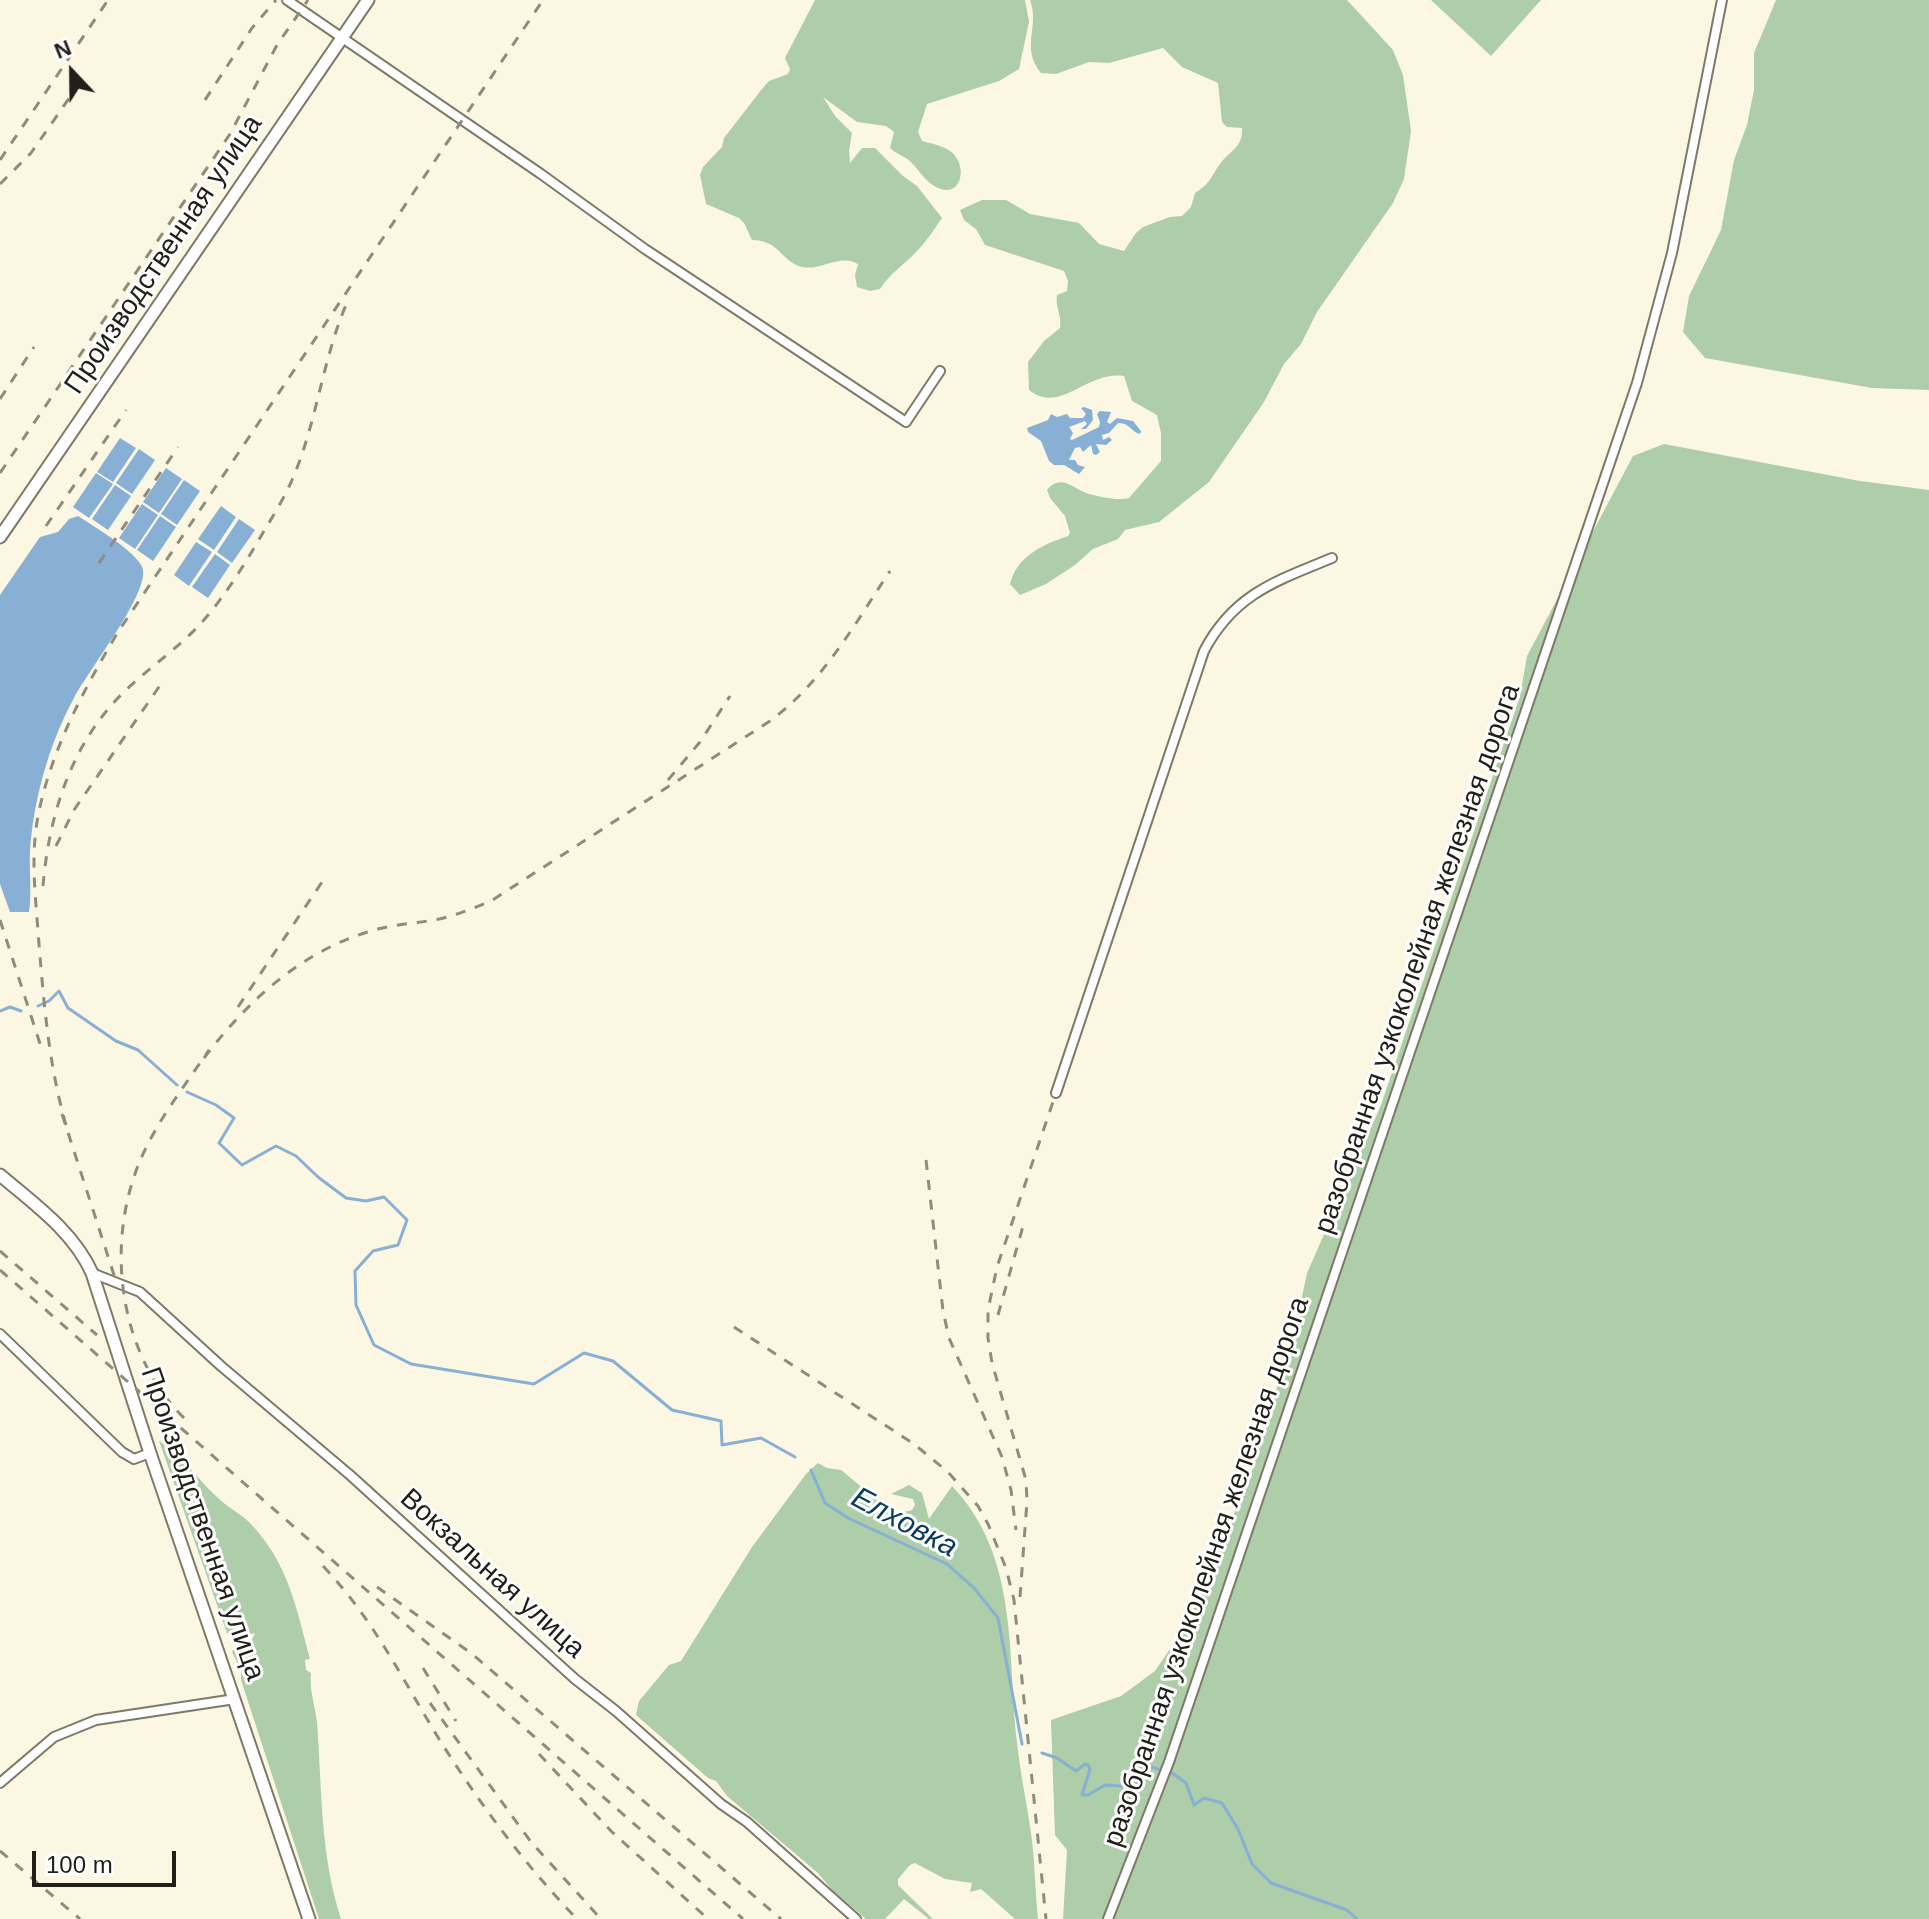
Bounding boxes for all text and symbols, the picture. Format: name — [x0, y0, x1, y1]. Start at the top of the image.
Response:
north arrow — [32, 32, 112, 112]
text: N — [51, 35, 75, 64]
street label: Производственная улица — [58, 109, 270, 401]
street label: разобранная узкоколейная железная дорога — [1308, 680, 1528, 1238]
street label: разобранная узкоколейная железная дорога — [1097, 1293, 1317, 1851]
street label: Производственная улица — [133, 1363, 271, 1685]
water label: Елховка — [845, 1480, 963, 1566]
street label: Вокзальная улица — [393, 1482, 591, 1666]
scale bar — [36, 1835, 180, 1885]
text: 100 m — [46, 1851, 113, 1878]

